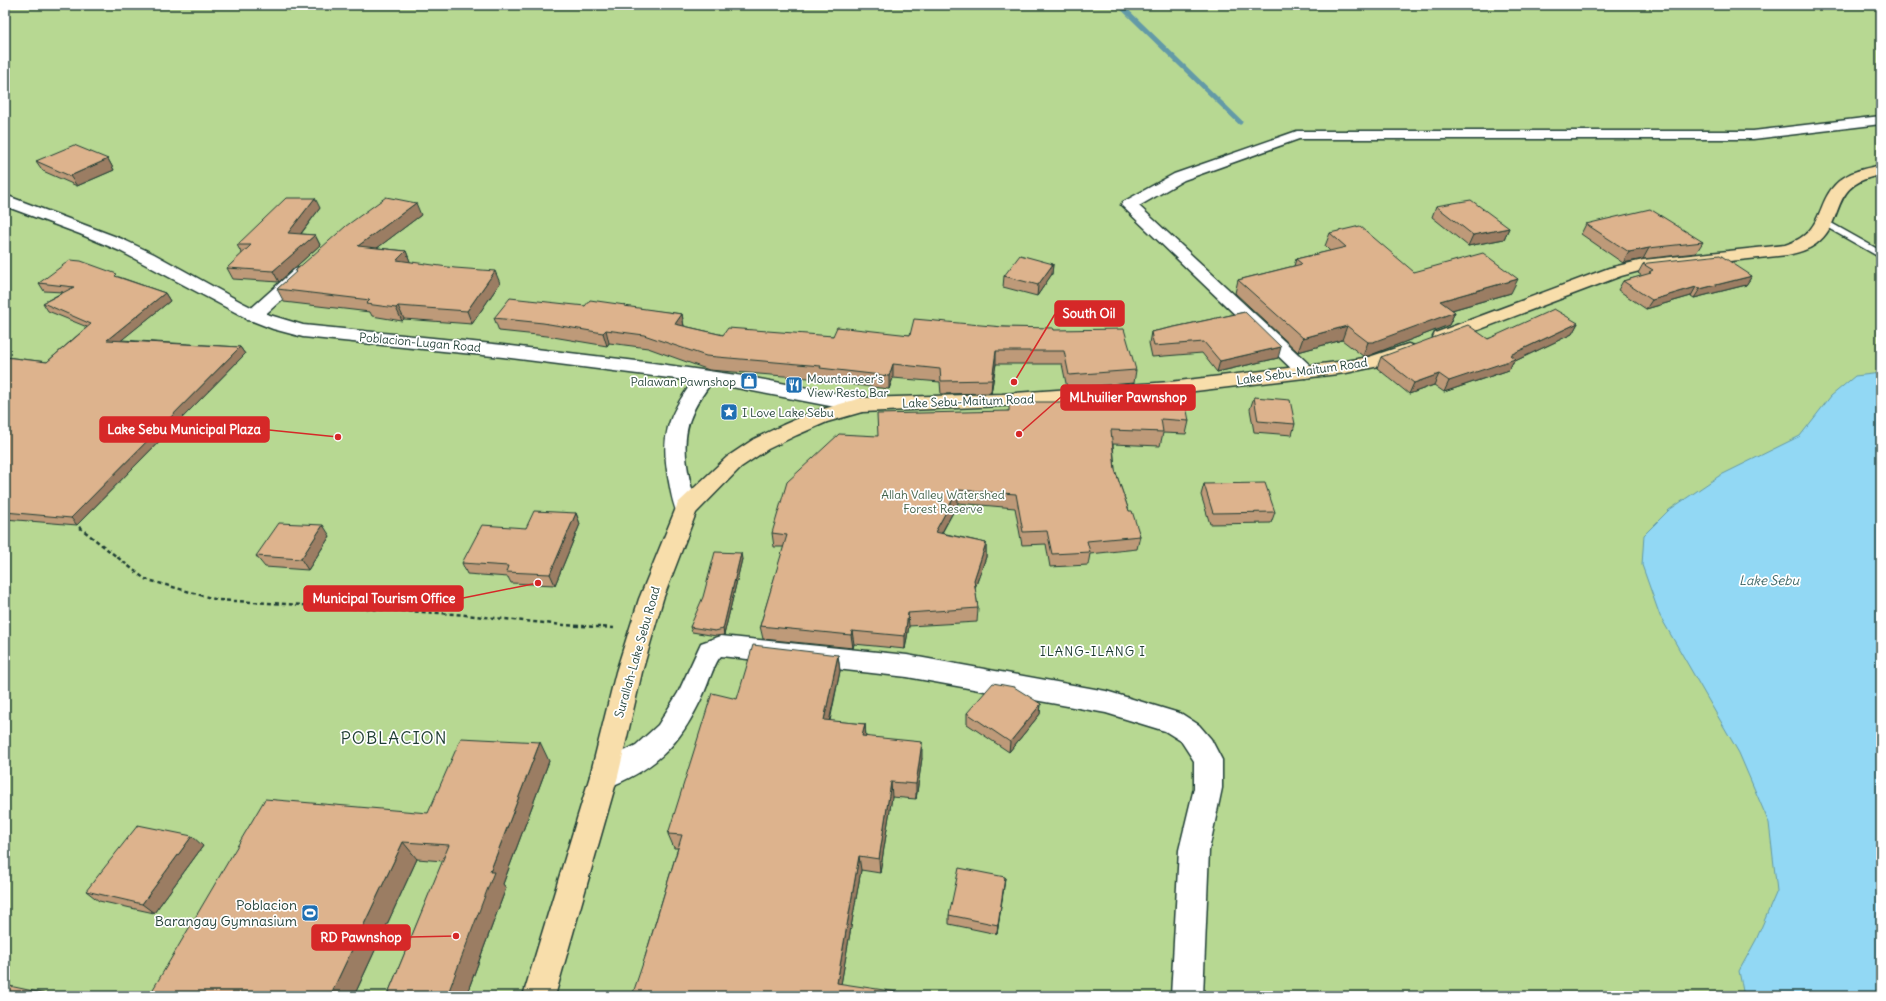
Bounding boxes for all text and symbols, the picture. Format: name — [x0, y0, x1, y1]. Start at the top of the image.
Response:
callout: South Oil — [1055, 301, 1124, 326]
text: South Oil — [1063, 305, 1116, 322]
street label: Poblacion-Lugan Road — [358, 329, 482, 355]
street label: Lake Sebu-Maitum Road — [1236, 354, 1368, 388]
shop icon: Palawan Pawnshop — [739, 371, 759, 391]
place label: Mountaineer's View Resto Bar — [807, 371, 889, 400]
place label: Palawan Pawnshop — [630, 374, 736, 389]
restaurant icon: Mountaineer's View Resto Bar — [784, 375, 804, 395]
callout: MLhuilier Pawnshop — [1061, 385, 1195, 410]
text: MLhuilier Pawnshop — [1069, 389, 1187, 406]
street label: Lake Sebu-Maitum Road — [902, 391, 1034, 411]
place icon: I Love Lake Sebu — [719, 402, 739, 422]
place label: I Love Lake Sebu — [742, 405, 834, 420]
callout: Lake Sebu Municipal Plaza — [100, 417, 269, 442]
text: Lake Sebu Municipal Plaza — [107, 421, 261, 438]
park label: Allah Valley Watershed Forest Reserve — [881, 487, 1005, 516]
water label: Lake Sebu — [1739, 572, 1800, 589]
street label: Surallah-Lake Sebu Road — [611, 585, 663, 719]
callout: Municipal Tourism Office — [304, 586, 463, 611]
text: Municipal Tourism Office — [312, 590, 456, 607]
district label: ILANG-ILANG I — [1040, 643, 1146, 660]
district label: POBLACION — [341, 727, 447, 749]
place label: Poblacion Barangay Gymnasium — [155, 896, 297, 930]
sports icon: Poblacion Barangay Gymnasium — [300, 903, 320, 923]
callout: RD Pawnshop — [312, 925, 410, 950]
text: RD Pawnshop — [320, 929, 402, 946]

